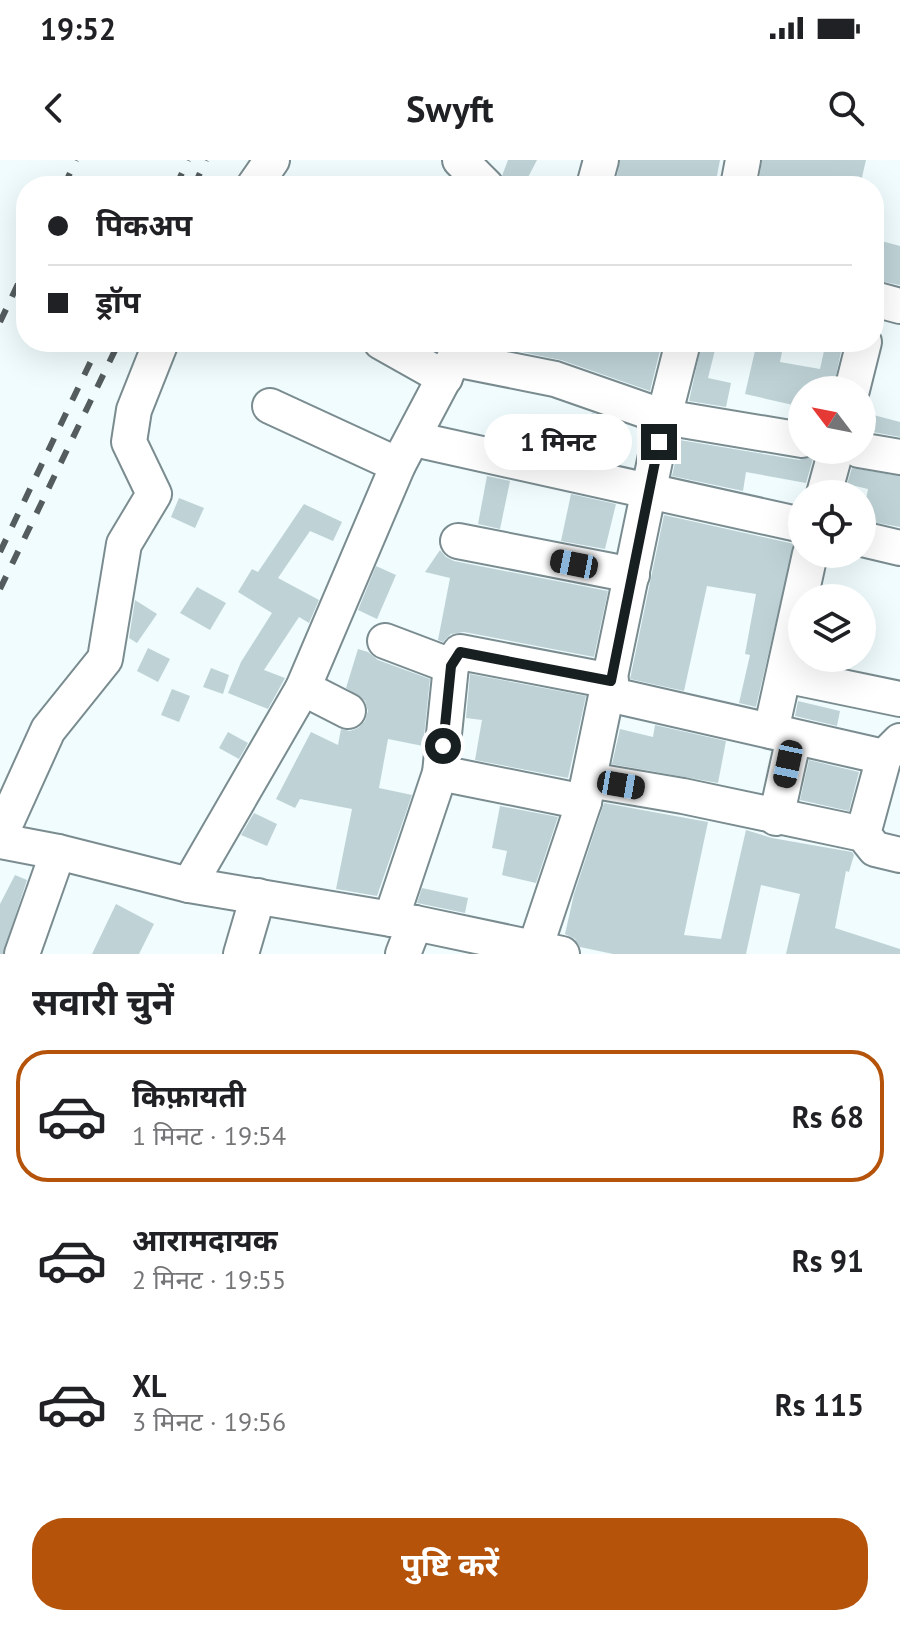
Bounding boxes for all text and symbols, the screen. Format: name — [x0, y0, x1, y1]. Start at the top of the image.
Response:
text: 19:52 — [40, 9, 116, 48]
text: Swyft — [406, 85, 494, 132]
icon: back — [32, 86, 76, 130]
icon: search — [824, 86, 868, 130]
text: पिकअप — [96, 205, 192, 244]
text: ड्रॉप — [96, 282, 140, 321]
north arrow — [788, 376, 876, 464]
map controls — [788, 376, 876, 672]
callout: 1 मिनट — [483, 414, 631, 470]
route end — [641, 424, 677, 460]
text: 1 मिनट — [520, 425, 596, 458]
button: locate — [788, 480, 876, 568]
car — [548, 548, 600, 580]
button: layers — [788, 584, 876, 672]
route start — [425, 728, 461, 764]
car — [771, 738, 805, 790]
car — [595, 769, 647, 801]
text: सवारी चुनें — [32, 978, 174, 1025]
text: किफ़ायती — [132, 1076, 246, 1115]
icon: car — [36, 1080, 108, 1152]
text: Rs 68 — [792, 1097, 864, 1136]
text: 1 मिनट · 19:54 — [132, 1119, 286, 1152]
text: आरामदायक — [132, 1220, 278, 1259]
icon: car — [36, 1224, 108, 1296]
text: Rs 91 — [792, 1241, 864, 1280]
text: 2 मिनट · 19:55 — [132, 1263, 286, 1296]
text: XL — [132, 1366, 166, 1405]
icon: car — [36, 1368, 108, 1440]
text: Rs 115 — [775, 1385, 864, 1424]
text: 3 मिनट · 19:56 — [132, 1405, 286, 1438]
button: पुष्टि करें — [32, 1518, 868, 1610]

